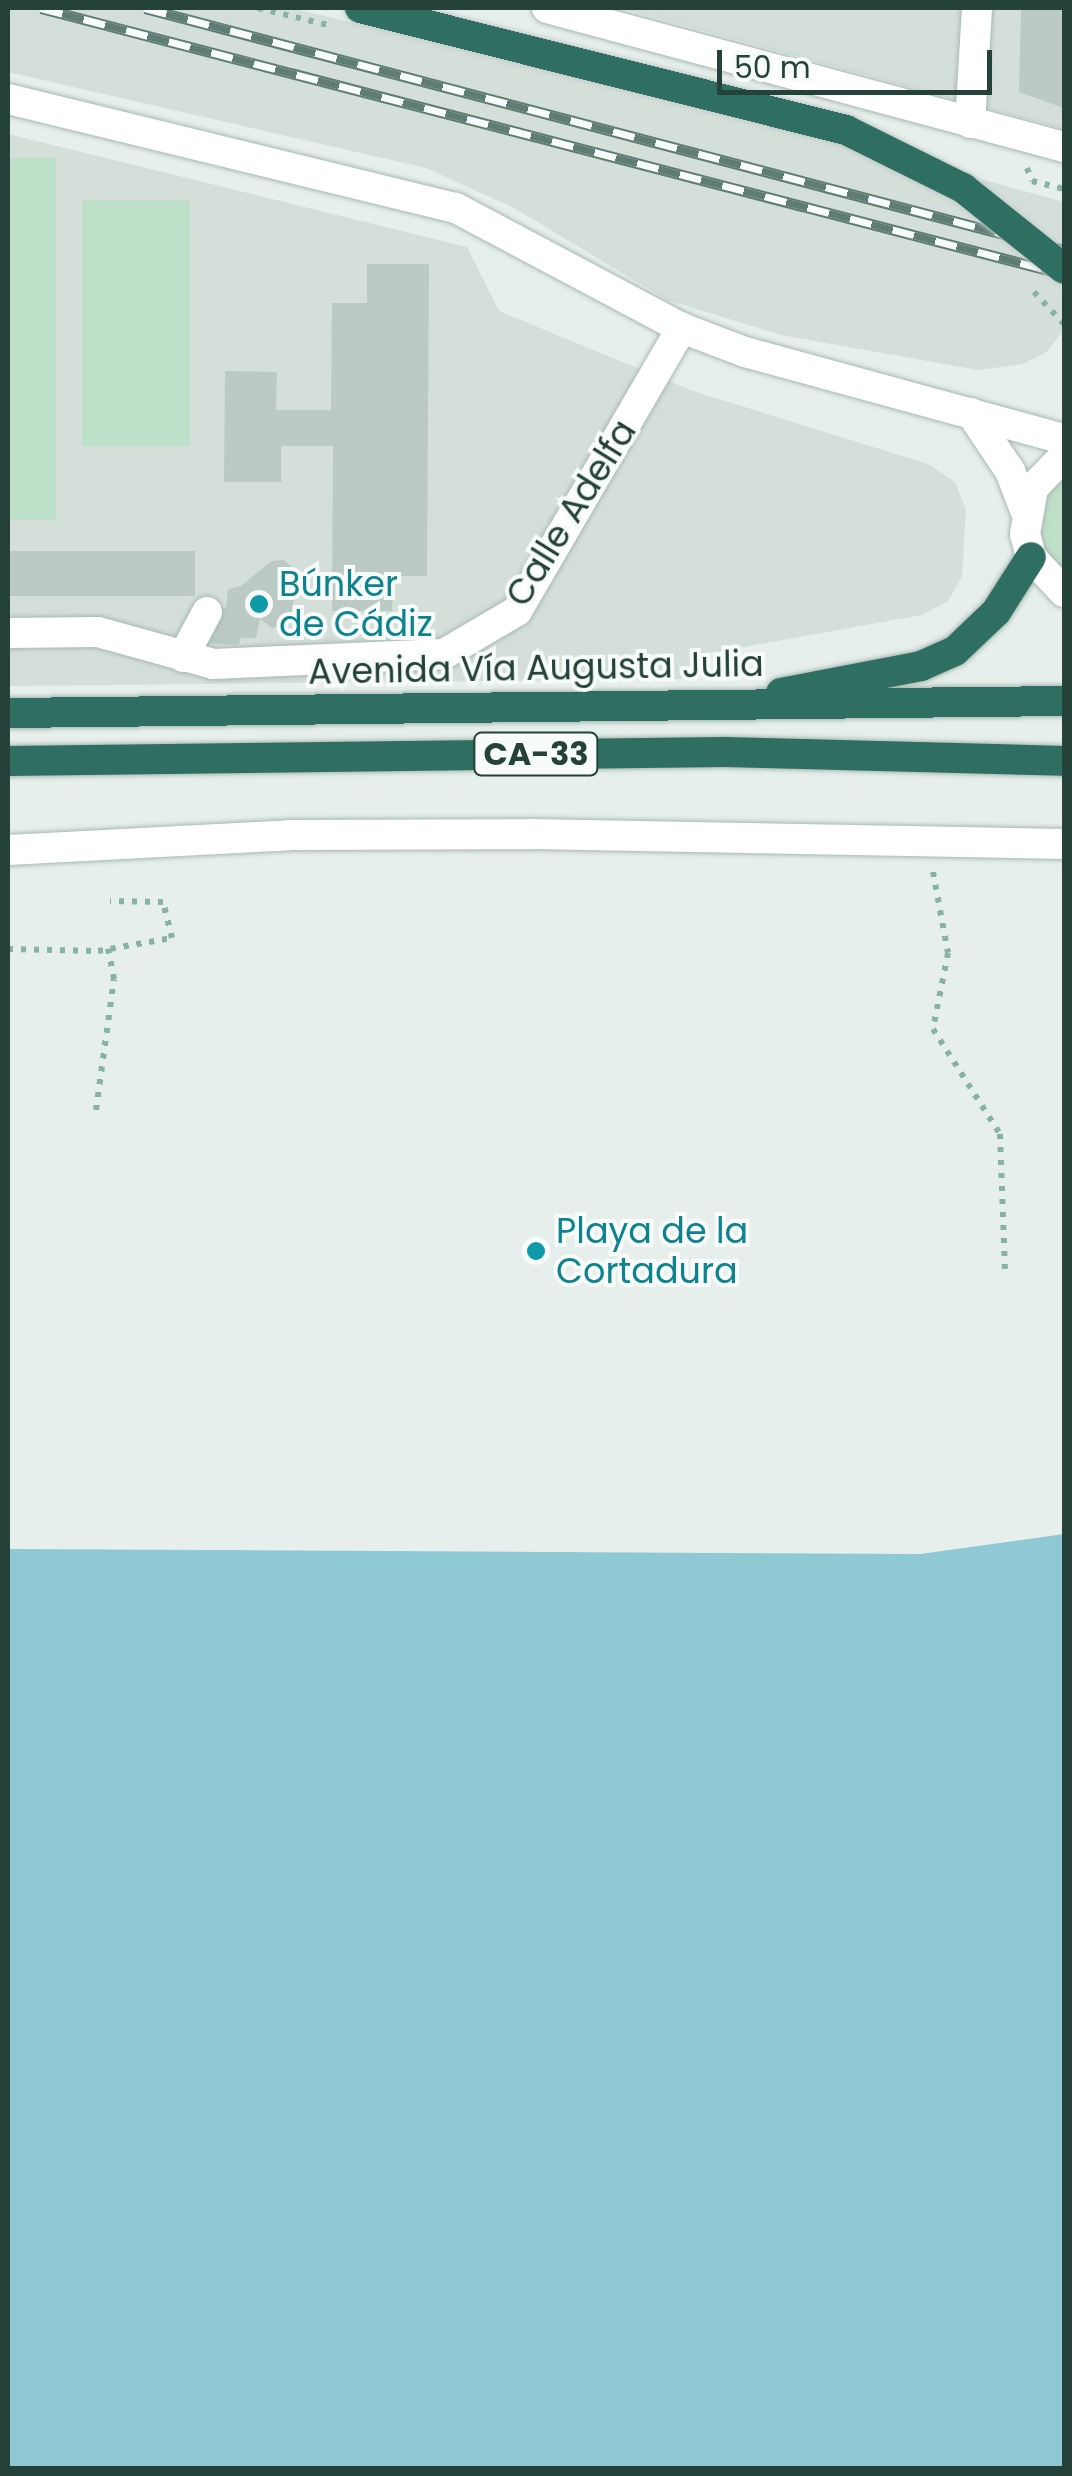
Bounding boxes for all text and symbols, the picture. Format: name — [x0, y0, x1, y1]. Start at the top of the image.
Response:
scale bar — [722, 30, 997, 92]
text: 50 m — [734, 46, 811, 89]
street label: Calle Adelfa — [497, 412, 645, 614]
place label: Búnker de Cádiz — [279, 563, 433, 645]
marker: Búnker de Cádiz — [248, 593, 270, 615]
street label: Avenida Vía Augusta Julia — [308, 643, 764, 693]
road number: CA-33 — [471, 727, 601, 781]
place label: Playa de la Cortadura — [556, 1210, 748, 1292]
marker: Playa de la Cortadura — [525, 1240, 547, 1262]

